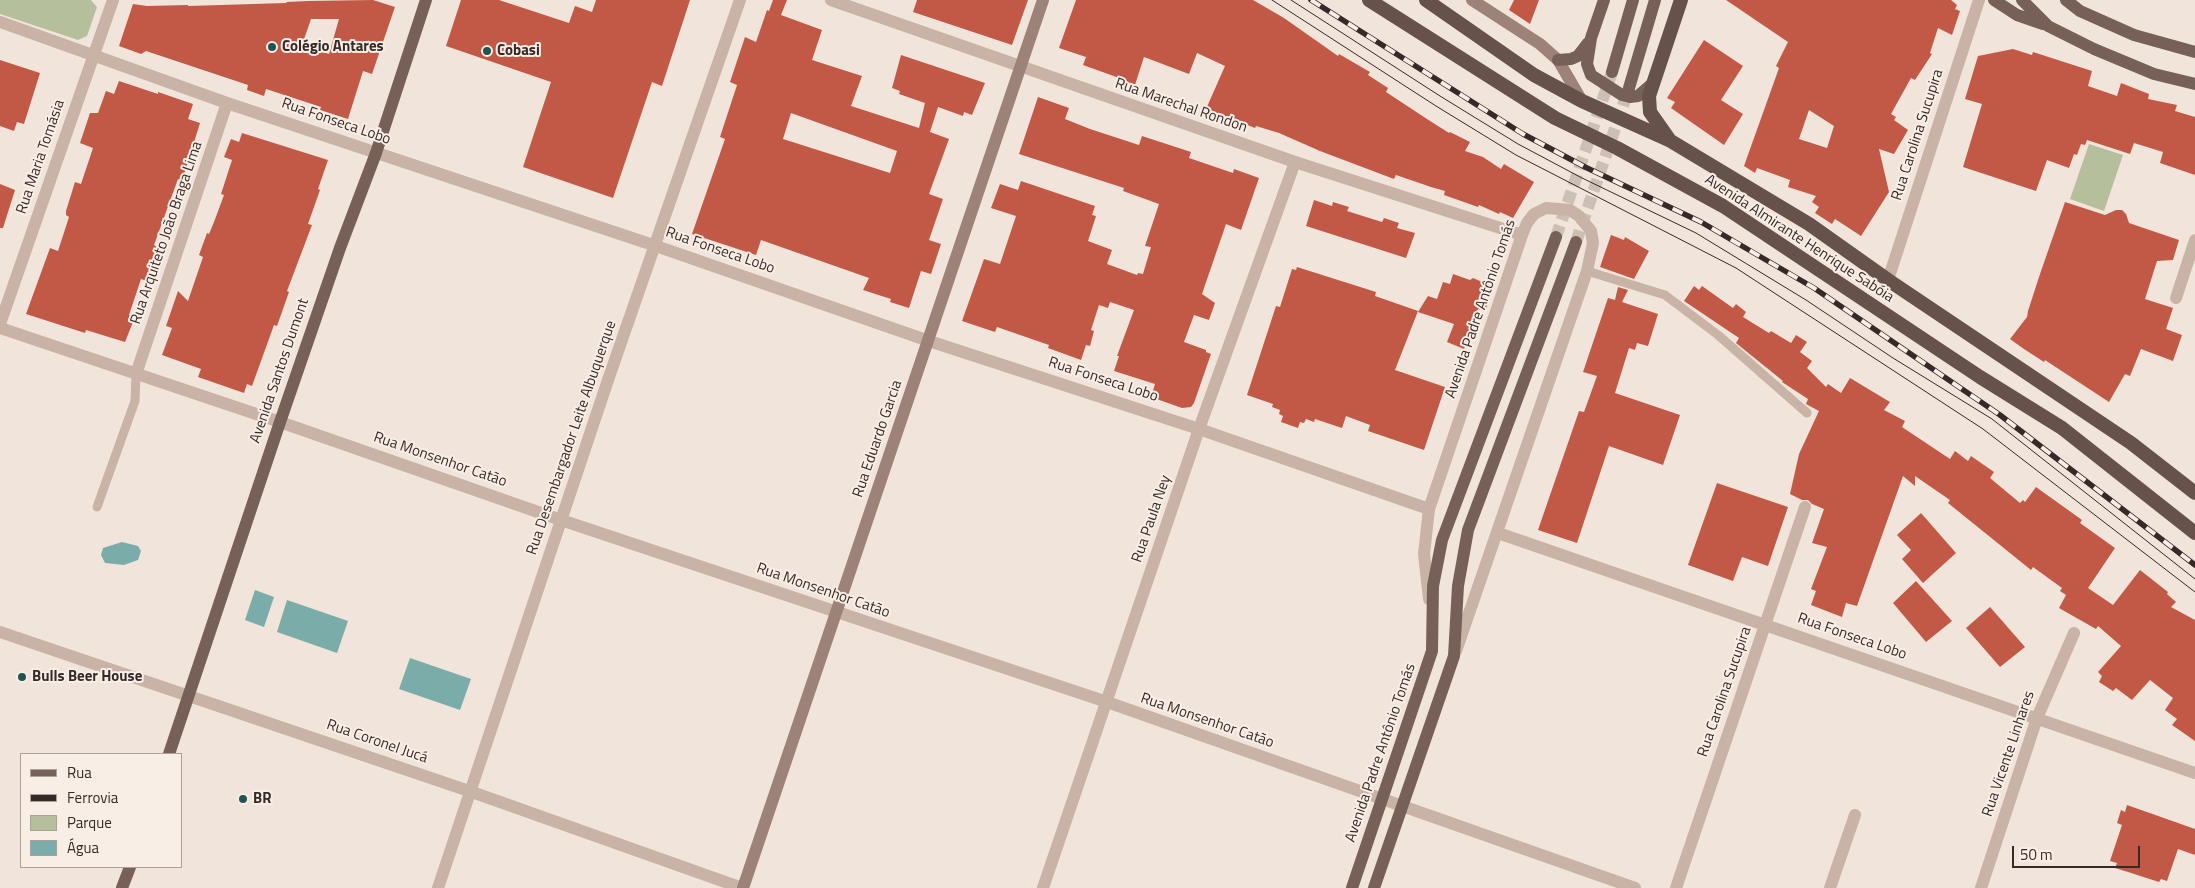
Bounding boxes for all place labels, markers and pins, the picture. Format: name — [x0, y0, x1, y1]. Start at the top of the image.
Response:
place label: Colégio Antares — [282, 38, 384, 56]
marker: Colégio Antares — [266, 41, 278, 53]
place label: Cobasi — [497, 42, 540, 60]
marker: Cobasi — [481, 45, 493, 57]
place label: Bulls Beer House — [32, 668, 142, 686]
marker: Bulls Beer House — [16, 671, 28, 683]
place label: BR — [253, 790, 271, 808]
marker: BR — [237, 793, 249, 805]

